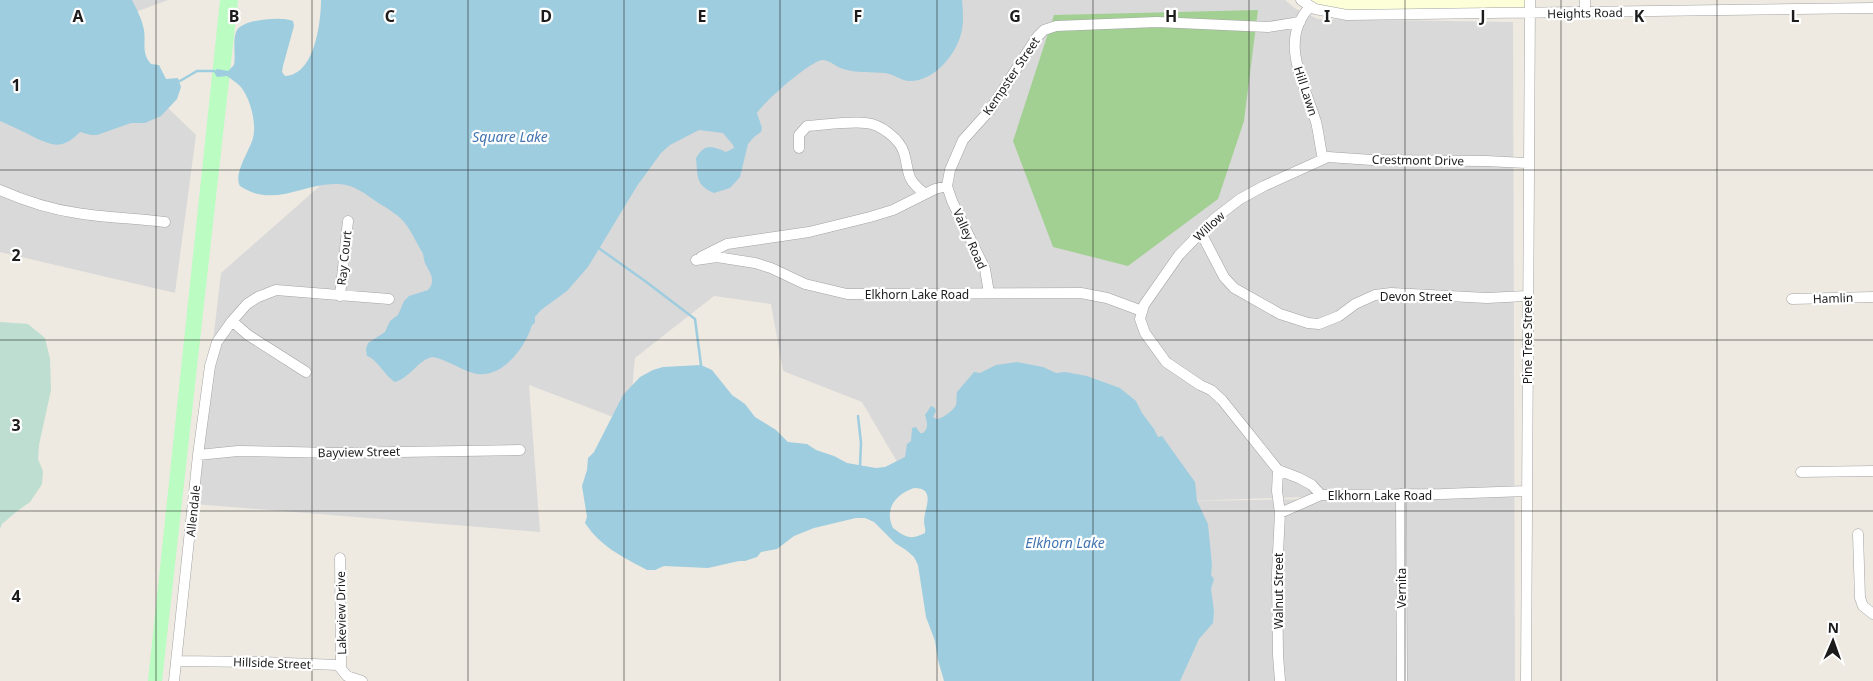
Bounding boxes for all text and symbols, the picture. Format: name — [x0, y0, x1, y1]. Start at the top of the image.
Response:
street label: Heights Road — [1547, 4, 1623, 22]
text: A — [72, 5, 84, 27]
text: B — [229, 5, 239, 27]
text: C — [385, 5, 395, 27]
text: D — [540, 5, 552, 27]
text: E — [698, 5, 707, 27]
text: F — [854, 5, 862, 27]
text: G — [1009, 5, 1021, 27]
text: H — [1165, 5, 1177, 27]
text: I — [1324, 5, 1330, 27]
text: J — [1478, 5, 1486, 27]
text: K — [1634, 5, 1645, 27]
text: L — [1791, 5, 1800, 27]
street label: Kempster Street — [978, 33, 1044, 119]
street label: Hill Lawn — [1290, 64, 1322, 118]
text: 1 — [11, 74, 21, 96]
water label: Square Lake — [472, 127, 548, 146]
street label: Crestmont Drive — [1372, 151, 1464, 169]
street label: Valley Road — [949, 206, 991, 272]
street label: Willow — [1190, 207, 1229, 245]
street label: Ray Court — [333, 229, 355, 286]
text: 2 — [11, 244, 21, 266]
street label: Elkhorn Lake Road — [865, 286, 969, 303]
street label: Devon Street — [1380, 288, 1453, 305]
street label: Hamlin — [1812, 289, 1854, 307]
street label: Pine Tree Street — [1519, 295, 1536, 384]
text: 3 — [11, 414, 21, 436]
street label: Bayview Street — [318, 443, 401, 461]
street label: Allendale — [182, 484, 204, 538]
street label: Elkhorn Lake Road — [1328, 487, 1432, 504]
water label: Elkhorn Lake — [1025, 533, 1105, 552]
street label: Walnut Street — [1270, 552, 1287, 629]
street label: Vernita — [1393, 568, 1410, 608]
street label: Lakeview Drive — [332, 571, 350, 655]
text: 4 — [11, 585, 21, 607]
north arrow — [1808, 616, 1858, 666]
text: N — [1827, 618, 1839, 637]
street label: Hillside Street — [233, 653, 312, 673]

